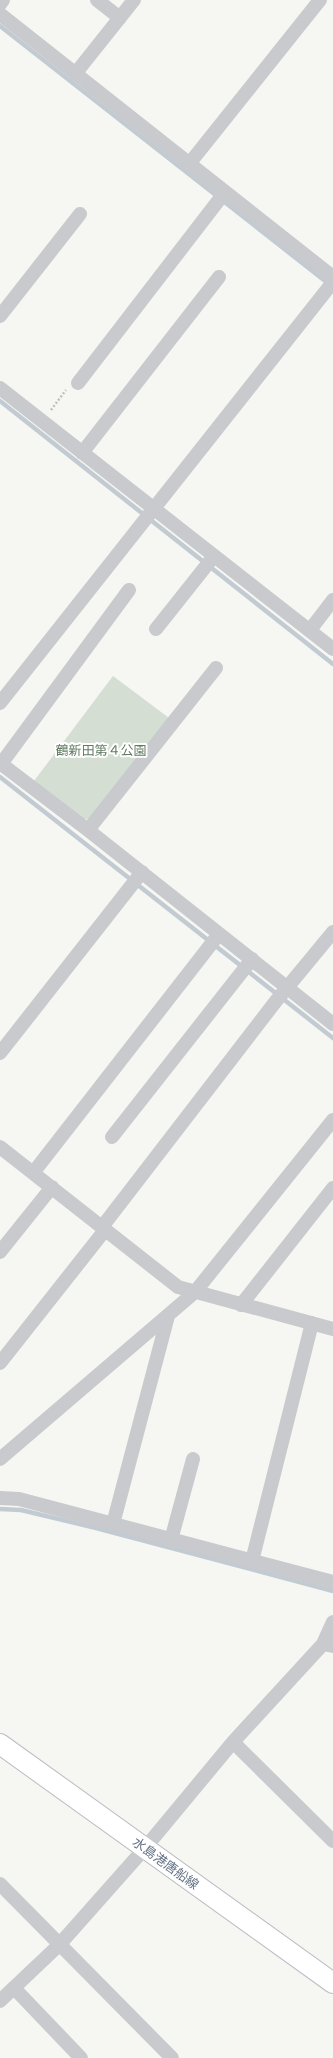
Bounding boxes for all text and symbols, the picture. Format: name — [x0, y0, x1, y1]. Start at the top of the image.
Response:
park label: 鶴新田第４公園 — [55, 743, 147, 760]
street label: 水島港唐船線 — [129, 1834, 202, 1894]

